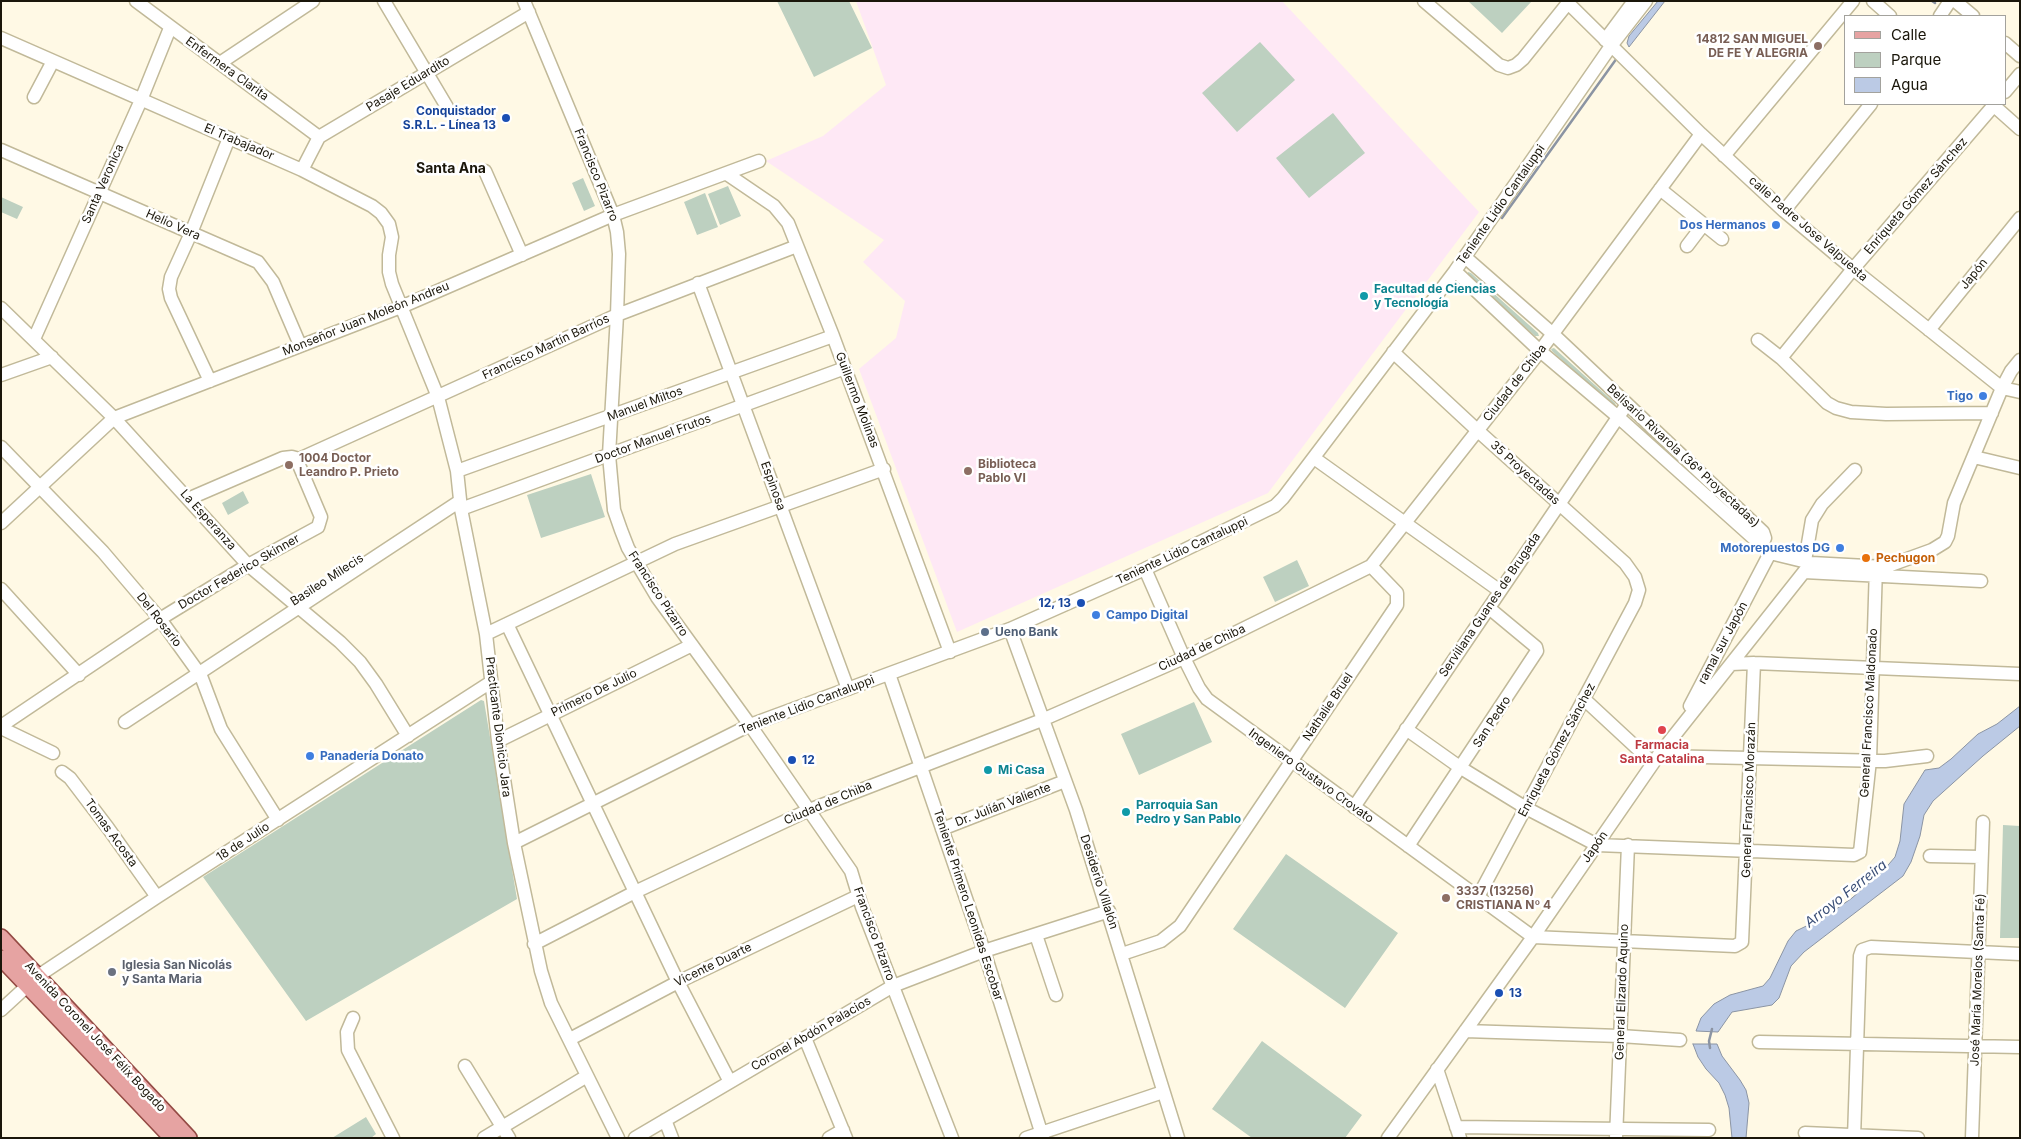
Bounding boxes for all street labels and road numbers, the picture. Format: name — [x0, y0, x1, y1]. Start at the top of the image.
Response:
street label: Enfermera Clarita — [183, 34, 271, 104]
street label: Pasaje Eduardito — [364, 53, 452, 115]
street label: El Trabajador — [202, 121, 276, 163]
street label: Francisco Pizarro — [571, 127, 621, 223]
street label: Enriqueta Gómez Sánchez — [1861, 135, 1971, 257]
street label: Santa Veronica — [79, 142, 127, 226]
street label: Teniente Lidio Cantaluppi — [1454, 142, 1548, 268]
street label: calle Padre Jose Valpuesta — [1746, 173, 1870, 285]
street label: Helio Vera — [143, 207, 203, 243]
street label: Japón — [1957, 256, 1991, 292]
street label: Monseñor Juan Moleón Andreu — [281, 279, 451, 359]
street label: Francisco Martín Barrios — [480, 311, 612, 383]
street label: Ciudad de Chiba — [1480, 341, 1550, 425]
street label: Guillermo Molinas — [832, 350, 882, 450]
street label: Belisario Rivarola (36ª Proyectadas) — [1604, 381, 1762, 531]
street label: Manuel Miltos — [605, 384, 685, 424]
street label: Doctor Manuel Frutos — [593, 411, 713, 467]
street label: 35 Proyectadas — [1487, 438, 1563, 508]
street label: Espinosa — [757, 460, 789, 512]
street label: La Esperanza — [177, 487, 239, 553]
street label: Teniente Lidio Cantaluppi — [1114, 514, 1250, 588]
street label: Serviliana Guanes de Brugada — [1436, 530, 1544, 680]
street label: Doctor Federico Skinner — [176, 531, 302, 613]
street label: Francisco Pizarro — [625, 549, 691, 639]
street label: Basileo Milecis — [288, 551, 366, 609]
street label: Del Rosario — [133, 590, 185, 650]
street label: ramal sur Japón — [1695, 599, 1751, 687]
street label: Ciudad de Chiba — [1156, 622, 1248, 674]
street label: General Francisco Maldonado — [1857, 628, 1881, 798]
street label: Practicante Dionicio Jara — [482, 656, 514, 798]
street label: Primero De Julio — [549, 666, 639, 720]
street label: Nathalie Bruel — [1300, 670, 1356, 744]
street label: Teniente Lidio Cantaluppi — [737, 673, 877, 737]
street label: Enriqueta Gómez Sánchez — [1515, 680, 1599, 820]
street label: San Pedro — [1470, 694, 1514, 750]
street label: General Francisco Morazán — [1739, 722, 1759, 878]
street label: Ingeniero Gustavo Crovato — [1246, 726, 1376, 826]
street label: Ciudad de Chiba — [782, 778, 874, 828]
street label: Dr. Julián Valiente — [953, 780, 1053, 830]
street label: Tomas Acosta — [82, 796, 140, 870]
street label: Teniente Primero Leonidas Escobar — [930, 807, 1006, 1003]
street label: 18 de Julio — [214, 820, 272, 864]
street label: Japón — [1579, 828, 1611, 866]
street label: Desiderio Villalón — [1077, 833, 1121, 931]
street label: Francisco Pizarro — [850, 885, 898, 983]
street label: José María Morelos (Santa Fé) — [1968, 893, 1988, 1067]
street label: General Elizardo Aquino — [1612, 924, 1632, 1060]
street label: Vicente Duarte — [672, 940, 754, 990]
street label: Avenida Coronel José Félix Bogado — [22, 959, 168, 1115]
street label: Coronel Abdón Palacios — [749, 994, 873, 1074]

